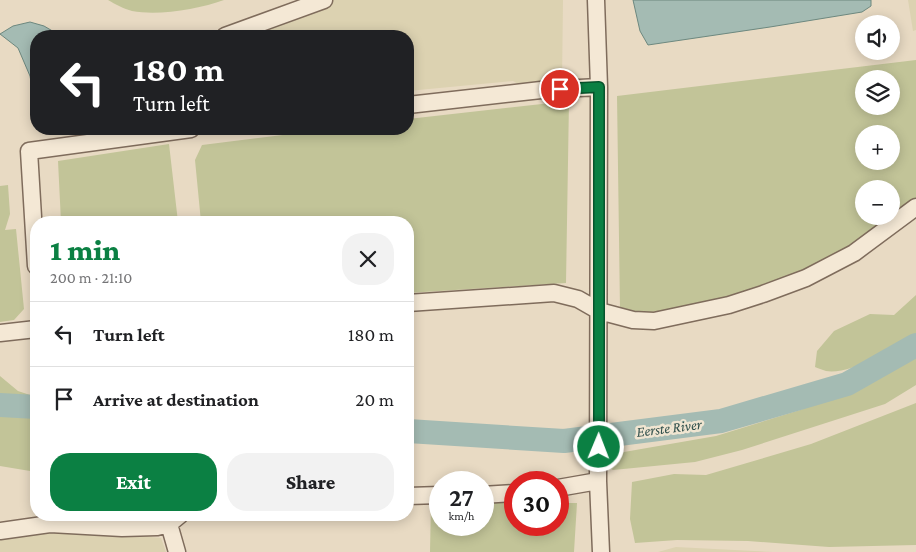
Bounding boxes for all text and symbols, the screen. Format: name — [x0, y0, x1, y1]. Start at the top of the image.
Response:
map controls — [855, 15, 900, 225]
button: sound — [855, 15, 900, 60]
icon: left — [50, 50, 115, 115]
text: 180 m — [133, 50, 224, 89]
pin — [539, 68, 581, 110]
button: layers — [855, 70, 900, 115]
icon: arrive — [546, 75, 574, 103]
text: Turn left — [133, 91, 210, 116]
button: + — [855, 125, 900, 170]
button: − — [855, 180, 900, 225]
text: 1 min — [50, 233, 120, 266]
button: close — [342, 233, 394, 285]
text: 200 m · 21:10 — [50, 269, 132, 286]
icon: left — [50, 320, 78, 348]
text: Turn left — [93, 324, 165, 345]
text: 180 m — [348, 324, 394, 345]
icon: arrive — [50, 385, 78, 413]
text: Arrive at destination — [93, 389, 259, 410]
text: 20 m — [355, 389, 394, 410]
water label: Eerste River — [635, 416, 703, 440]
position arrow — [572, 420, 624, 472]
button: Exit — [50, 453, 217, 511]
button: Share — [227, 453, 394, 511]
speed limit sign: 30 — [504, 471, 569, 536]
text: 27 — [449, 484, 474, 511]
text: km/h — [449, 509, 474, 523]

